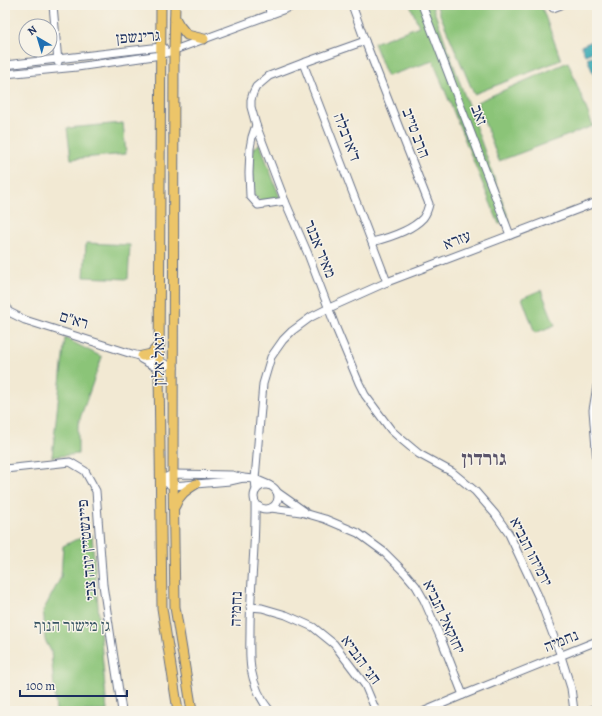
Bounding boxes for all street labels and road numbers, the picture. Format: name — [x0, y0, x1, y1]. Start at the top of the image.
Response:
street label: גרינשפן — [115, 24, 161, 50]
street label: זאב — [465, 102, 493, 128]
street label: הרב טייב — [396, 105, 436, 161]
street label: ד'ארבלה — [328, 110, 366, 164]
street label: מאיר אבנר — [298, 217, 342, 281]
street label: עזרא — [440, 225, 474, 255]
street label: רא"ם — [57, 305, 91, 335]
street label: יגאל אלון — [148, 332, 170, 386]
street label: פיינשטיין יונה צבי — [72, 499, 102, 601]
street label: ירמיהו הנביא — [504, 514, 558, 590]
street label: יחזקאל הנביא — [417, 577, 471, 657]
street label: נחמיה — [224, 591, 248, 627]
street label: נחמיה — [540, 624, 582, 658]
street label: חגי הנביא — [336, 631, 386, 689]

